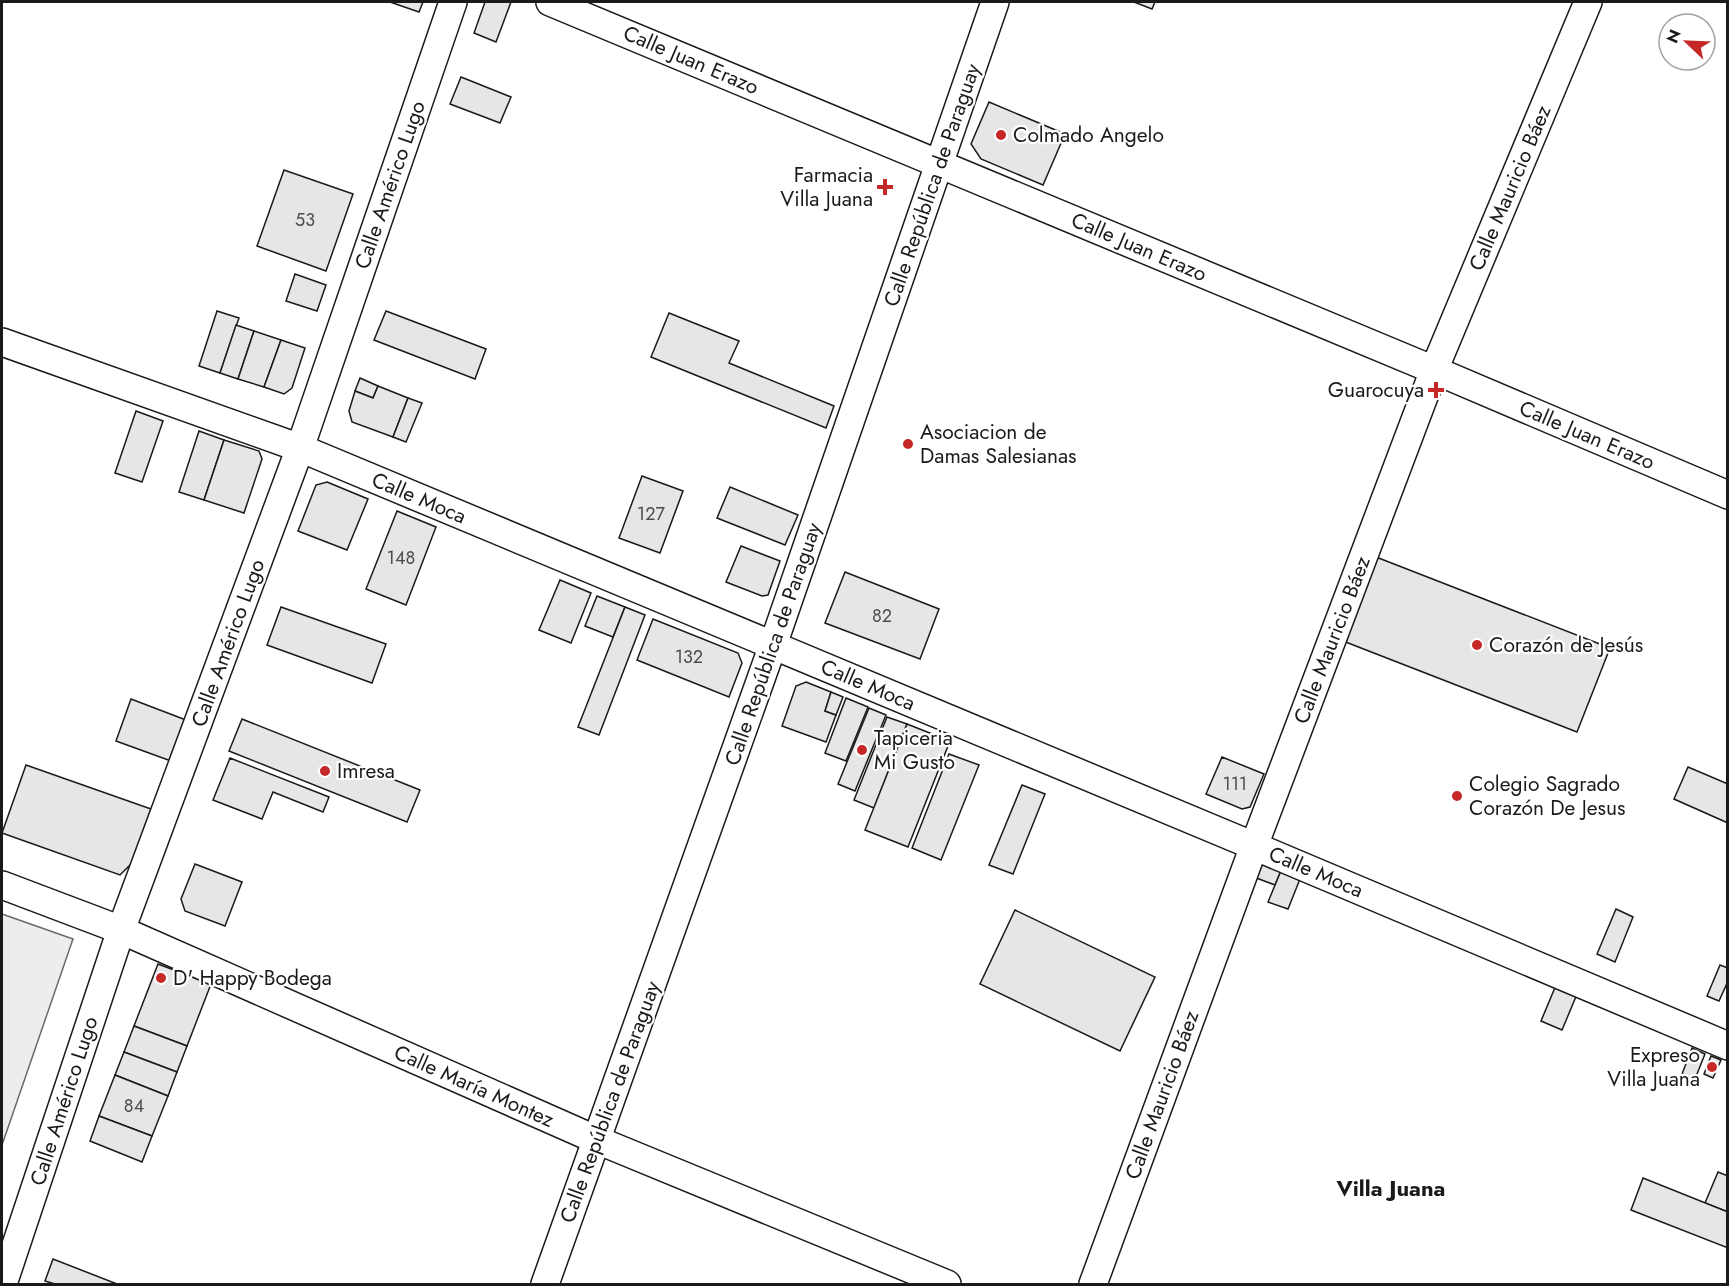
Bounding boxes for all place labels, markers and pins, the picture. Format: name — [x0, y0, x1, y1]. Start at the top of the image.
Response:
place label: Colmado Angelo — [1013, 120, 1164, 150]
marker: Colmado Angelo — [994, 128, 1008, 142]
place label: Farmacia Villa Juana — [780, 160, 873, 214]
marker: Farmacia Villa Juana — [878, 180, 892, 194]
place label: Guarocuya — [1328, 375, 1424, 405]
marker: Guarocuya — [1429, 383, 1443, 397]
place label: Asociacion de Damas Salesianas — [920, 417, 1077, 471]
marker: Asociacion de Damas Salesianas — [901, 437, 915, 451]
place label: Corazón de Jesús — [1489, 630, 1643, 660]
marker: Corazón de Jesús — [1470, 638, 1484, 652]
place label: Tapiceria Mi Gusto — [874, 723, 955, 777]
marker: Tapiceria Mi Gusto — [855, 743, 869, 757]
place label: Imresa — [337, 756, 395, 786]
marker: Imresa — [318, 764, 332, 778]
place label: Colegio Sagrado Corazón De Jesus — [1469, 769, 1626, 823]
marker: Colegio Sagrado Corazón De Jesus — [1450, 789, 1464, 803]
place label: D' Happy Bodega — [173, 963, 332, 993]
marker: D' Happy Bodega — [154, 971, 168, 985]
place label: Expreso Villa Juana — [1607, 1040, 1700, 1094]
marker: Expreso Villa Juana — [1705, 1060, 1719, 1074]

